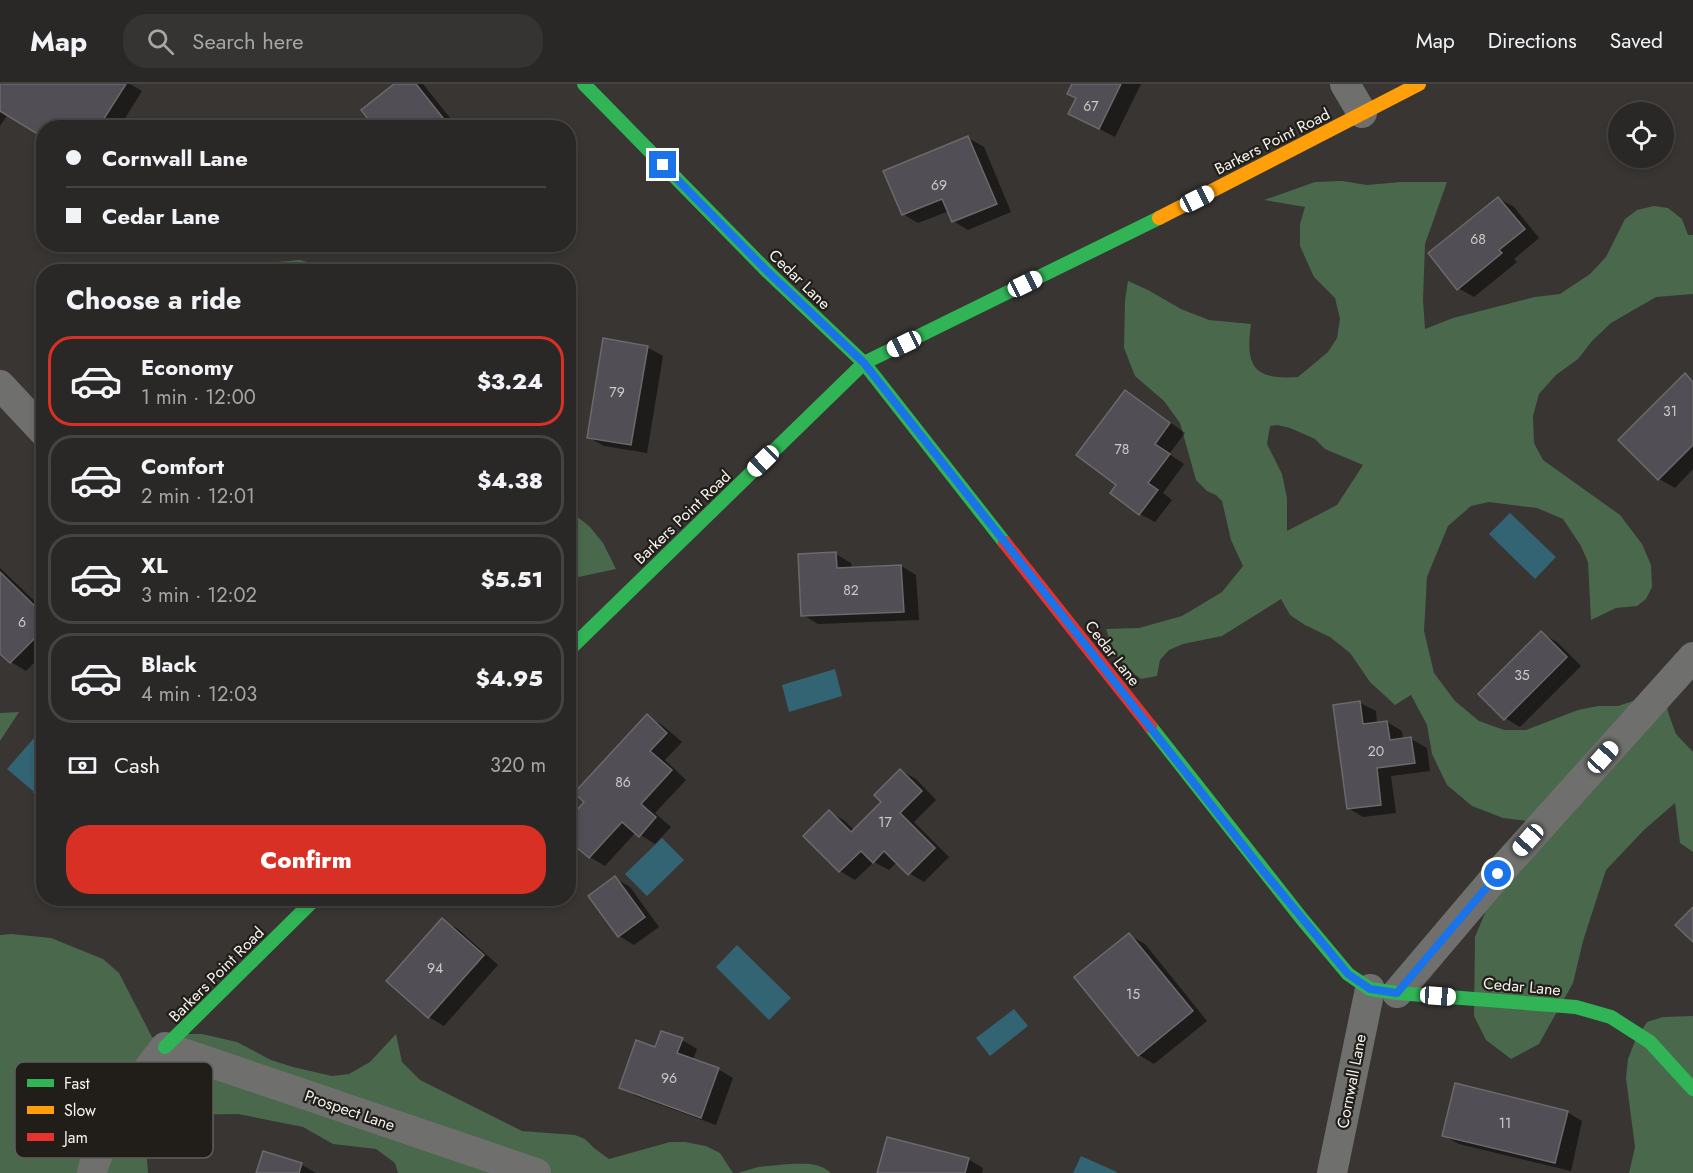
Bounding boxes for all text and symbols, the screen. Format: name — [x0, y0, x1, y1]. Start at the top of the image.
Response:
search box — [123, 14, 543, 68]
text: Map — [30, 21, 87, 62]
icon: search — [144, 25, 177, 58]
text: Search here — [192, 25, 304, 57]
text: Map — [1416, 26, 1455, 56]
text: Directions — [1488, 26, 1577, 56]
text: Saved — [1610, 26, 1663, 56]
house number: 67 — [1083, 96, 1099, 116]
street label: Barkers Point Road — [1211, 102, 1334, 180]
map controls — [1608, 102, 1674, 168]
button: locate — [1608, 102, 1674, 168]
text: Cornwall Lane — [102, 142, 248, 174]
route end — [649, 151, 676, 178]
house number: 69 — [931, 175, 947, 195]
car — [1177, 183, 1217, 215]
text: Cedar Lane — [102, 200, 220, 232]
house number: 68 — [1470, 229, 1486, 249]
street label: Cedar Lane — [764, 244, 836, 315]
car — [1005, 268, 1045, 300]
text: Choose a ride — [66, 280, 241, 319]
car — [884, 328, 924, 360]
text: Economy — [141, 351, 233, 383]
icon: car — [69, 354, 123, 408]
text: $3.24 — [477, 365, 543, 397]
house number: 79 — [609, 382, 625, 402]
text: 1 min · 12:00 — [141, 383, 256, 412]
house number: 31 — [1663, 401, 1677, 421]
house number: 78 — [1115, 439, 1130, 459]
car — [744, 442, 782, 480]
text: Comfort — [141, 450, 224, 482]
icon: car — [69, 453, 123, 507]
text: $4.38 — [477, 464, 543, 496]
street label: Barkers Point Road — [629, 465, 736, 570]
text: 2 min · 12:01 — [141, 482, 255, 511]
text: XL — [141, 549, 168, 581]
icon: car — [69, 552, 123, 606]
text: $5.51 — [481, 563, 543, 595]
house number: 82 — [843, 580, 859, 600]
text: 3 min · 12:02 — [141, 581, 257, 610]
house number: 6 — [18, 612, 26, 632]
street label: Cedar Lane — [1080, 616, 1146, 691]
text: Black — [141, 648, 197, 680]
icon: car — [69, 651, 123, 705]
text: $4.95 — [476, 662, 543, 694]
house number: 35 — [1514, 665, 1530, 685]
text: 4 min · 12:03 — [141, 680, 257, 709]
car — [1584, 738, 1622, 776]
house number: 20 — [1368, 741, 1384, 761]
icon: cash — [66, 749, 99, 782]
text: Cash — [114, 749, 160, 781]
text: 320 m — [490, 751, 546, 780]
house number: 86 — [615, 772, 631, 792]
house number: 17 — [878, 812, 892, 832]
car — [1509, 821, 1547, 859]
button: Confirm — [66, 825, 546, 894]
route start — [1484, 860, 1511, 887]
street label: Barkers Point Road — [163, 921, 269, 1027]
house number: 94 — [427, 958, 443, 978]
street label: Cedar Lane — [1482, 972, 1562, 1001]
house number: 15 — [1126, 984, 1140, 1004]
car — [1419, 986, 1457, 1006]
street label: Cornwall Lane — [1331, 1032, 1372, 1130]
legend — [15, 1062, 213, 1158]
house number: 96 — [661, 1068, 677, 1088]
text: Fast — [64, 1072, 90, 1095]
street label: Prospect Lane — [302, 1084, 398, 1137]
text: Slow — [64, 1099, 96, 1122]
house number: 11 — [1499, 1113, 1511, 1133]
text: Jam — [62, 1126, 88, 1149]

